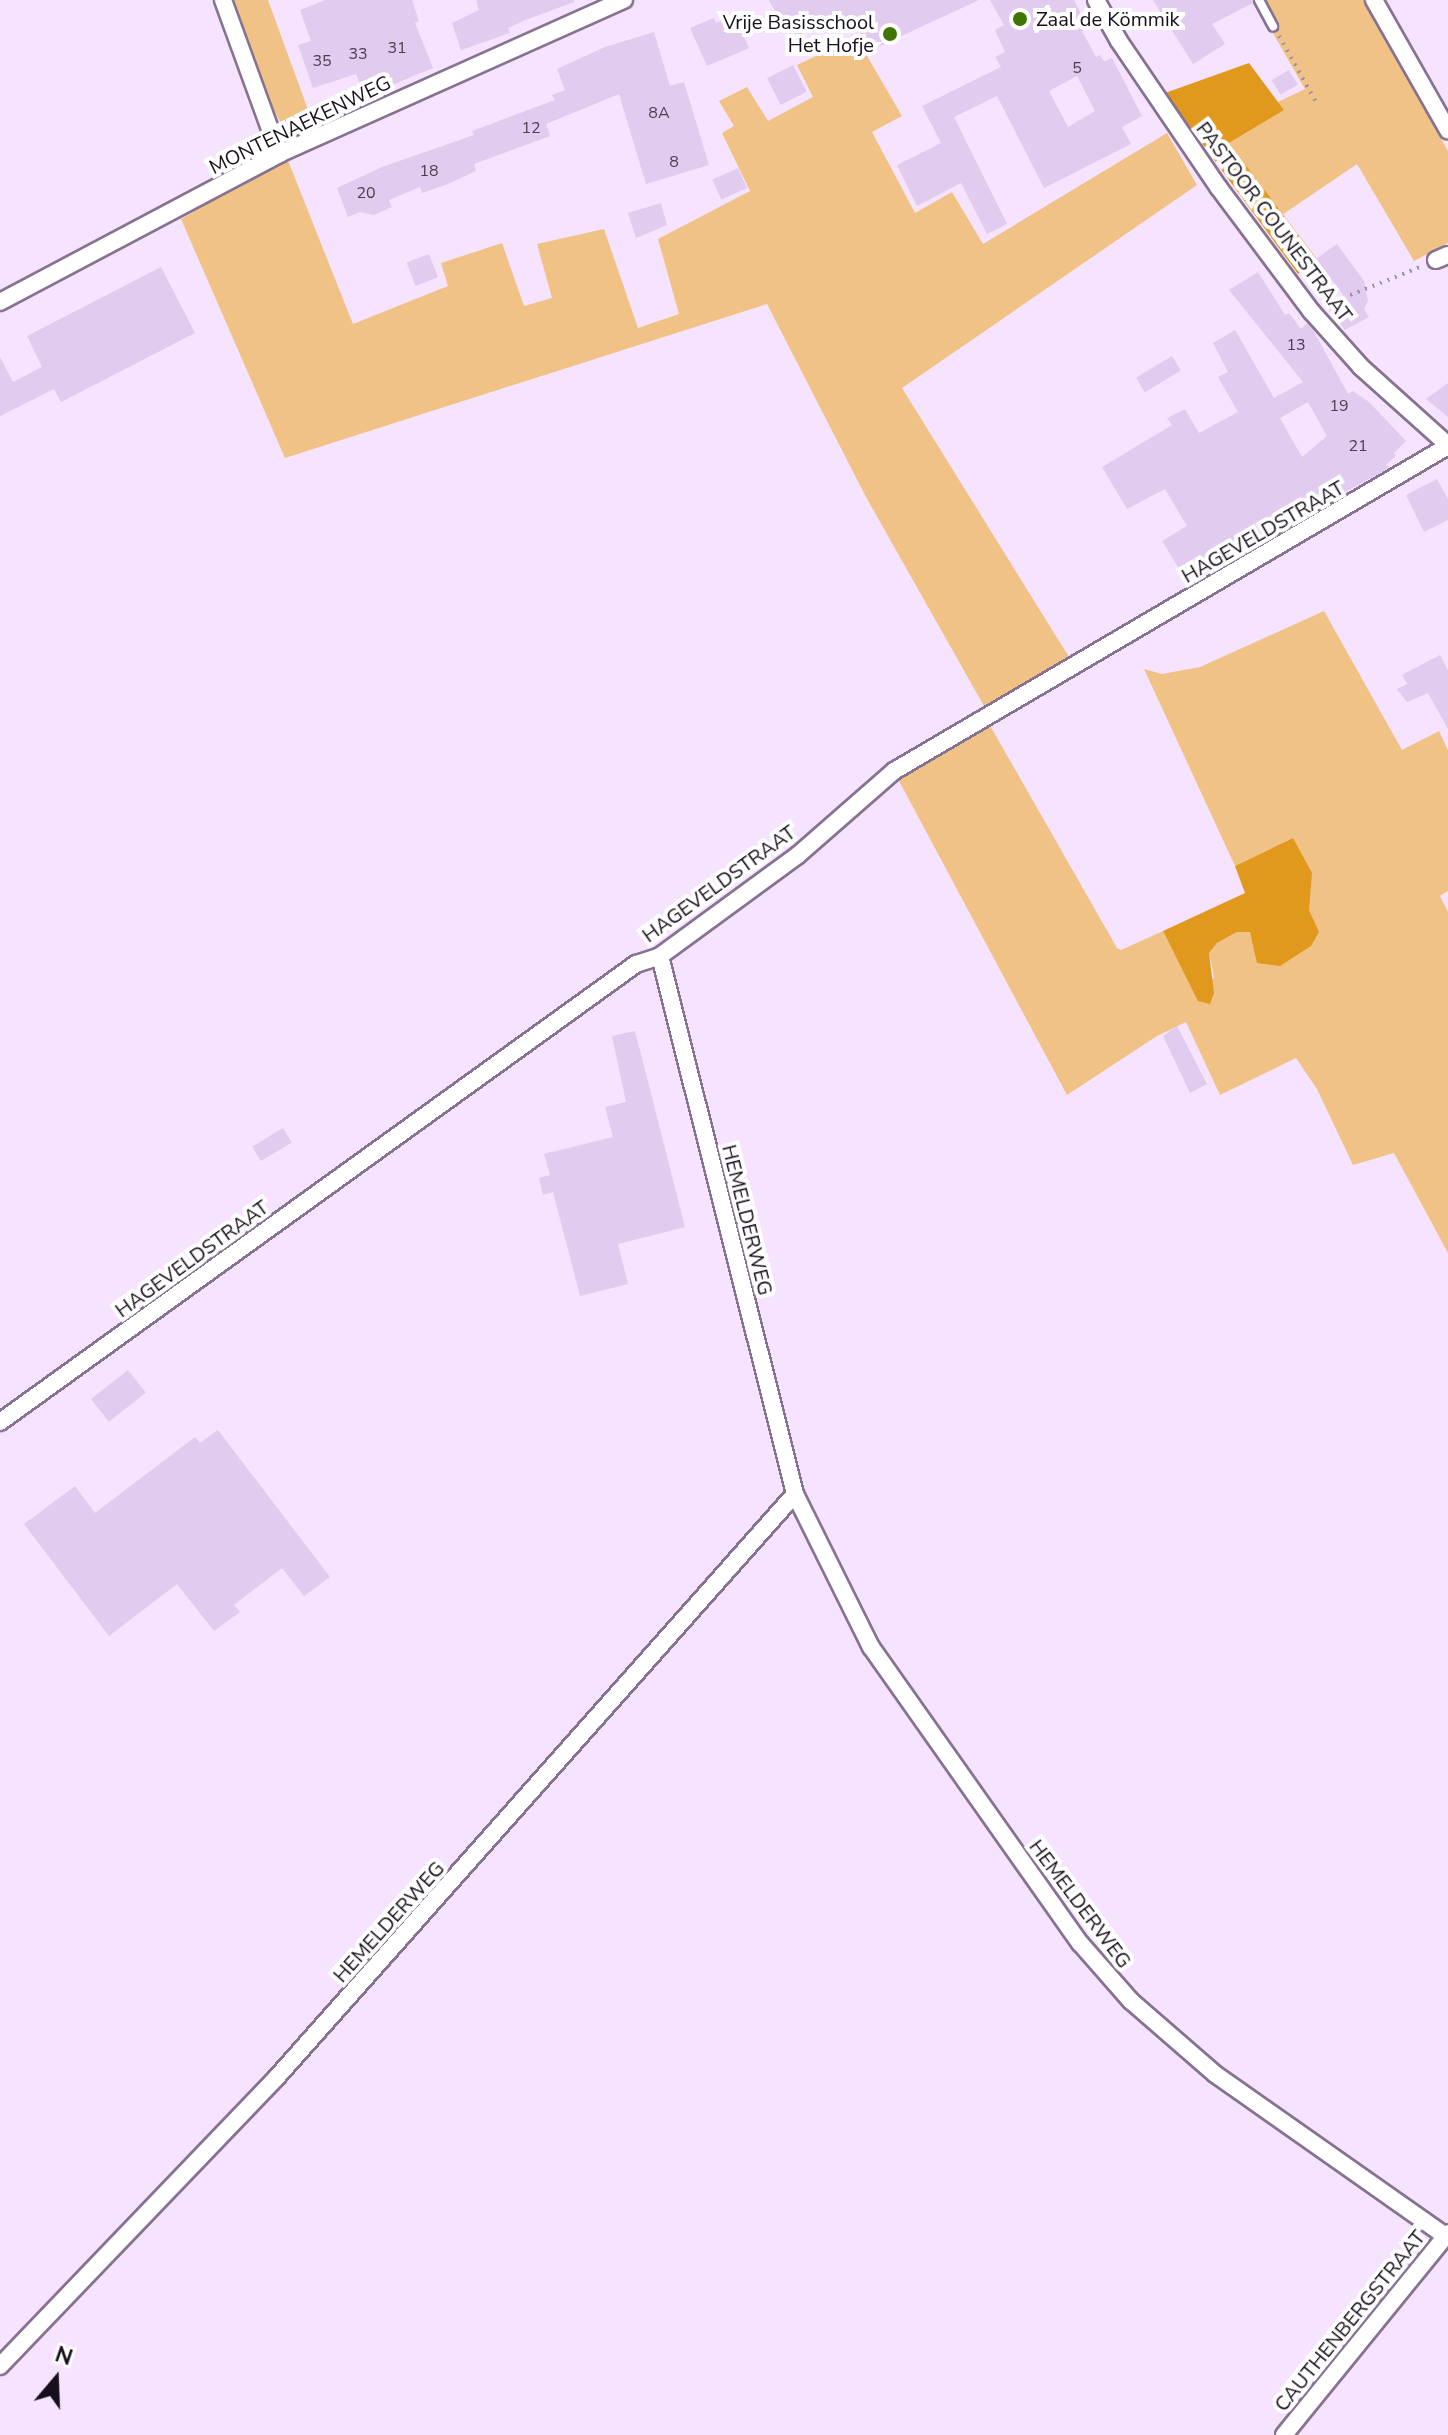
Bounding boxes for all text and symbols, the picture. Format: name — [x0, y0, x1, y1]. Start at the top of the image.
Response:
place label: Zaal de Kömmik — [1036, 7, 1180, 31]
place label: Vrije Basisschool Het Hofje — [723, 10, 874, 57]
marker: Zaal de Kömmik — [1011, 10, 1029, 28]
marker: Vrije Basisschool Het Hofje — [881, 25, 899, 43]
house number: 31 — [387, 38, 407, 58]
house number: 33 — [348, 44, 368, 64]
house number: 35 — [312, 51, 332, 71]
house number: 5 — [1072, 58, 1082, 78]
street label: MONTENAEKENWEG — [205, 71, 395, 179]
house number: 8A — [648, 103, 670, 123]
street label: PASTOOR COUNESTRAAT — [1191, 117, 1357, 327]
house number: 12 — [521, 118, 541, 138]
house number: 8 — [669, 152, 679, 172]
house number: 18 — [419, 161, 439, 181]
house number: 20 — [356, 183, 376, 203]
house number: 13 — [1286, 335, 1306, 355]
house number: 19 — [1329, 396, 1349, 416]
house number: 21 — [1348, 436, 1368, 456]
street label: HAGEVELDSTRAAT — [1177, 476, 1349, 588]
street label: HAGEVELDSTRAAT — [638, 820, 800, 948]
street label: HEMELDERWEG — [717, 1142, 777, 1298]
street label: HAGEVELDSTRAAT — [111, 1195, 273, 1323]
street label: HEMELDERWEG — [1024, 1835, 1136, 1973]
street label: HEMELDERWEG — [328, 1857, 450, 1987]
street label: CAUTHENBERGSTRAAT — [1270, 2226, 1430, 2416]
north arrow — [16, 2339, 96, 2419]
text: N — [51, 2339, 76, 2373]

